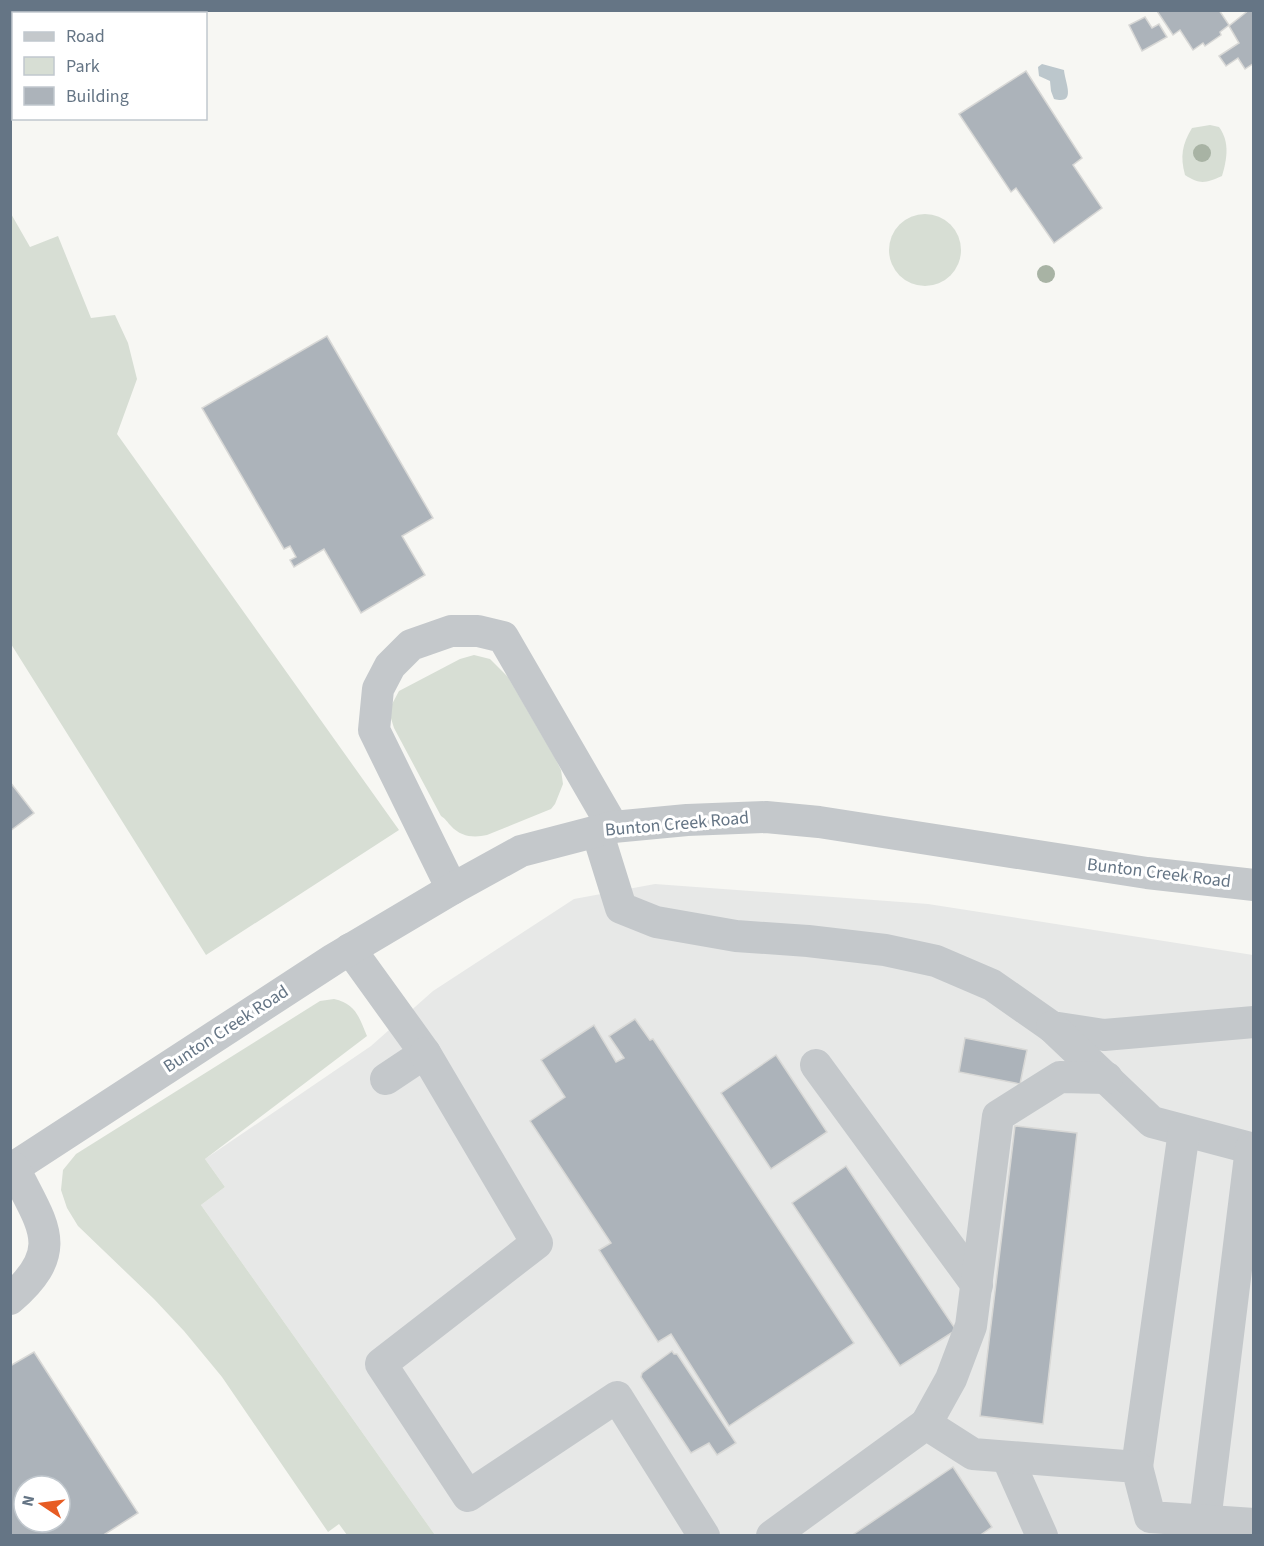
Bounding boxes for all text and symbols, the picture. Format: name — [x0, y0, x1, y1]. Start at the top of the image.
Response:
legend — [12, 12, 207, 120]
text: Road — [66, 24, 105, 49]
text: Park — [66, 54, 100, 79]
text: Building — [66, 84, 129, 109]
street label: Bunton Creek Road — [604, 805, 750, 843]
street label: Bunton Creek Road — [1086, 852, 1232, 894]
street label: Bunton Creek Road — [159, 979, 293, 1079]
north arrow — [12, 1474, 72, 1534]
text: N — [16, 1493, 40, 1509]

